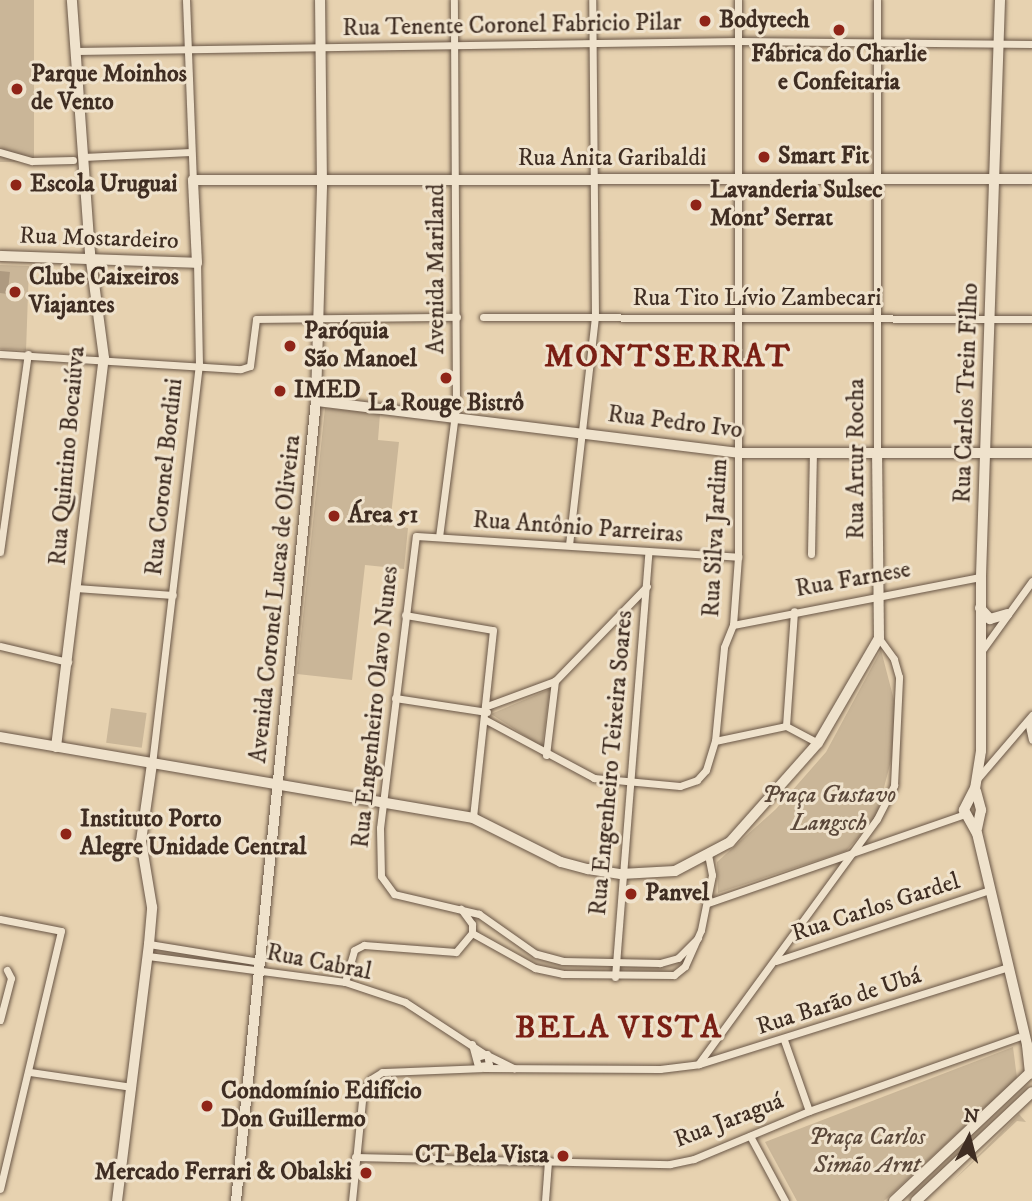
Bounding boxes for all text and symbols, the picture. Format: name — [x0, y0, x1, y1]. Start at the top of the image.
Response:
place label: Bodytech — [719, 7, 810, 35]
street label: Rua Tenente Coronel Fabricio Pilar — [342, 9, 682, 43]
marker: Bodytech — [697, 13, 713, 29]
marker: Fábrica do Charlie e Confeitaria — [831, 22, 847, 38]
place label: Fábrica do Charlie e Confeitaria — [751, 41, 927, 97]
place label: Parque Moinhos de Vento — [31, 61, 187, 117]
marker: Parque Moinhos de Vento — [9, 81, 25, 97]
place label: Smart Fit — [778, 143, 869, 171]
street label: Rua Anita Garibaldi — [518, 145, 706, 173]
marker: Smart Fit — [756, 149, 772, 165]
place label: Escola Uruguai — [30, 171, 178, 199]
marker: Escola Uruguai — [8, 177, 24, 193]
place label: Lavanderia Sulsec Mont' Serrat — [710, 177, 883, 233]
street label: Avenida Mariland — [423, 184, 451, 354]
marker: Lavanderia Sulsec Mont' Serrat — [688, 197, 704, 213]
street label: Rua Mostardeiro — [19, 222, 179, 256]
place label: Clube Caixeiros Viajantes — [29, 264, 179, 320]
street label: Rua Carlos Trein Filho — [949, 282, 985, 504]
marker: Clube Caixeiros Viajantes — [7, 284, 23, 300]
street label: Rua Tito Lívio Zambecari — [632, 285, 881, 313]
place label: Paróquia São Manoel — [304, 318, 417, 374]
marker: Paróquia São Manoel — [282, 338, 298, 354]
district label: MONTSERRAT — [545, 338, 791, 376]
street label: Rua Quintino Bocaiúva — [44, 345, 92, 567]
marker: La Rouge Bistrô — [438, 370, 454, 386]
street label: Rua Coronel Bordini — [140, 377, 190, 577]
place label: IMED — [294, 377, 361, 405]
street label: Rua Artur Rocha — [843, 378, 871, 540]
marker: IMED — [272, 383, 288, 399]
place label: La Rouge Bistrô — [368, 390, 524, 418]
street label: Rua Pedro Ivo — [606, 400, 744, 446]
street label: Avenida Coronel Lucas de Oliveira — [244, 434, 308, 764]
street label: Rua Silva Jardim — [697, 458, 735, 618]
place label: Área 51 — [348, 502, 418, 530]
street label: Rua Antônio Parreiras — [472, 506, 684, 550]
marker: Área 51 — [326, 508, 342, 524]
street label: Rua Farnese — [793, 556, 913, 604]
street label: Rua Engenheiro Olavo Nunes — [347, 565, 405, 849]
street label: Rua Engenheiro Teixeira Soares — [584, 609, 640, 917]
park label: Praça Gustavo Langsch — [762, 782, 896, 838]
place label: Instituto Porto Alegre Unidade Central — [80, 806, 306, 862]
marker: Instituto Porto Alegre Unidade Central — [58, 826, 74, 842]
street label: Rua Carlos Gardel — [788, 867, 964, 949]
place label: Panvel — [645, 880, 709, 908]
marker: Panvel — [623, 886, 639, 902]
street label: Rua Cabral — [264, 939, 374, 987]
street label: Rua Barão de Ubá — [753, 962, 925, 1042]
district label: BELA VISTA — [516, 1009, 722, 1047]
place label: Condomínio Edifício Don Guillermo — [221, 1078, 422, 1134]
street label: Rua Jaraguá — [670, 1087, 788, 1155]
marker: Condomínio Edifício Don Guillermo — [199, 1098, 215, 1114]
north arrow — [934, 1103, 1004, 1173]
text: N — [962, 1104, 980, 1129]
park label: Praça Carlos Simão Arnt — [809, 1124, 925, 1180]
place label: CT Bela Vista — [415, 1142, 549, 1170]
marker: CT Bela Vista — [555, 1148, 571, 1164]
place label: Mercado Ferrari & Obalski — [95, 1159, 352, 1187]
marker: Mercado Ferrari & Obalski — [358, 1165, 374, 1181]

